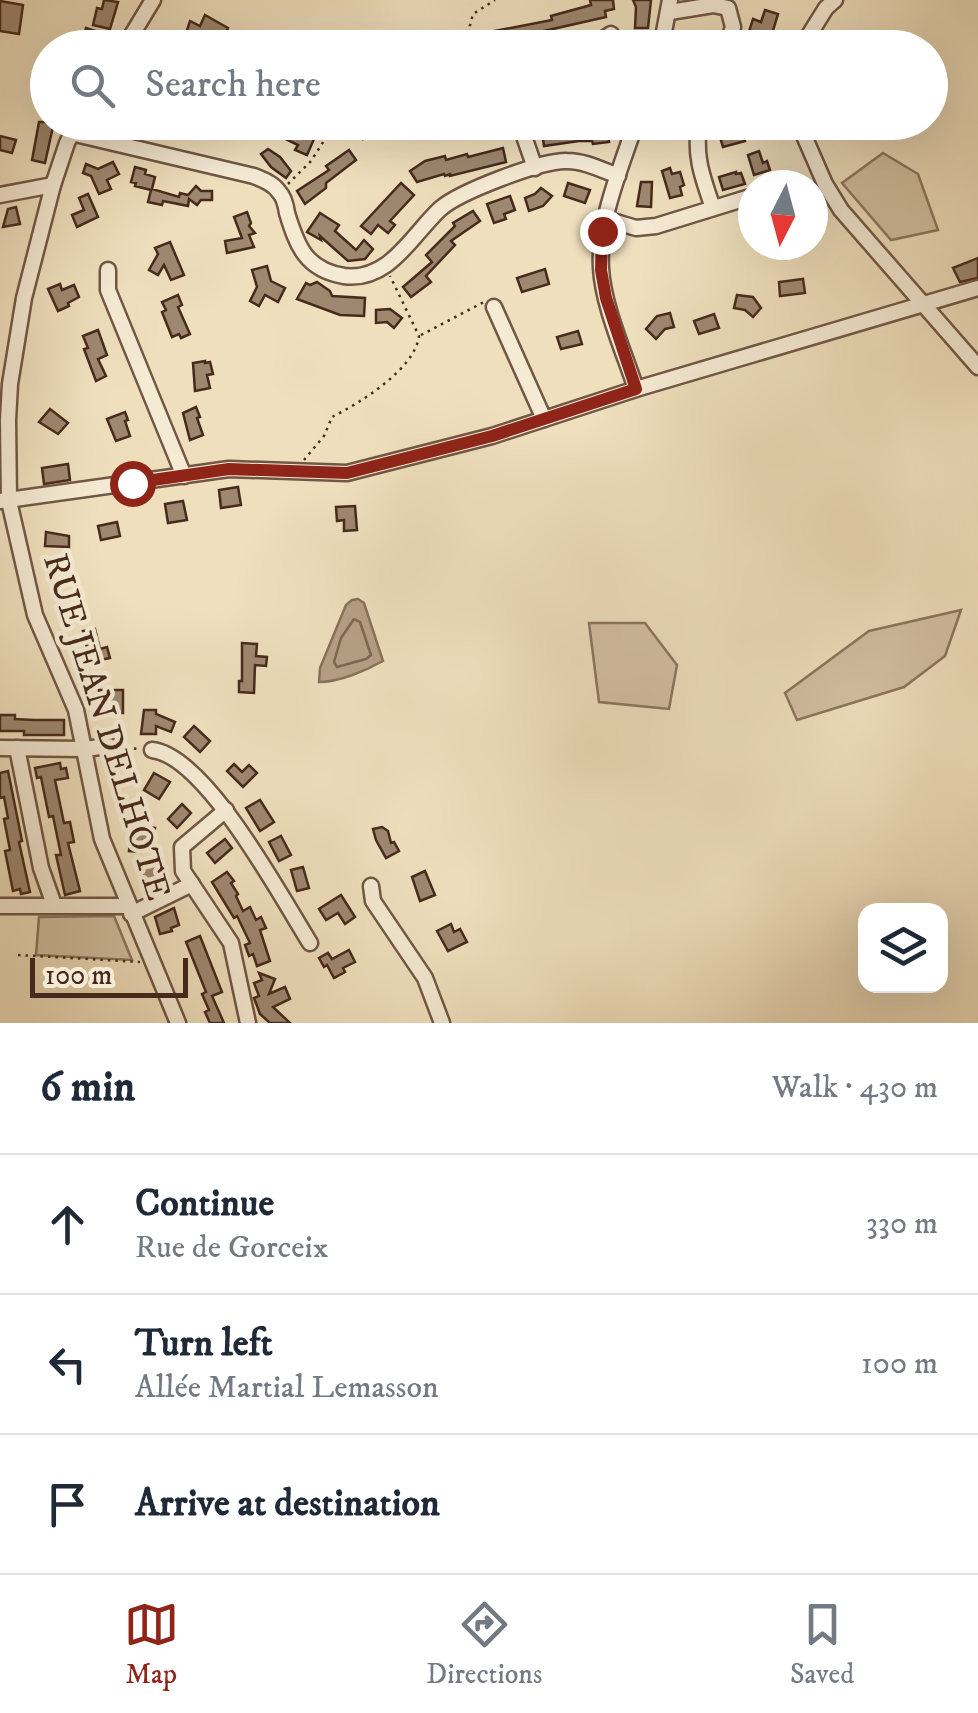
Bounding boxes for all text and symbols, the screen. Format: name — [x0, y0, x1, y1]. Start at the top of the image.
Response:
search box — [30, 30, 948, 140]
icon: search — [65, 58, 120, 113]
text: Search here — [145, 61, 321, 109]
north arrow — [738, 170, 828, 260]
route end — [580, 209, 626, 255]
route start — [110, 461, 156, 507]
street label: RUE JEAN DELHOTE — [32, 548, 180, 906]
map controls — [858, 903, 948, 993]
button: layers — [858, 903, 948, 993]
scale bar — [30, 953, 188, 998]
text: 100 m — [45, 958, 112, 993]
text: 6 min — [40, 1062, 135, 1114]
text: Walk · 430 m — [772, 1068, 938, 1108]
text: Continue — [135, 1180, 274, 1228]
icon: ahead — [40, 1197, 95, 1252]
text: 330 m — [866, 1204, 938, 1244]
text: Rue de Gorceix — [135, 1228, 329, 1268]
text: Turn left — [135, 1320, 273, 1368]
icon: left — [40, 1337, 95, 1392]
text: 100 m — [861, 1344, 938, 1384]
text: Allée Martial Lemasson — [135, 1368, 439, 1408]
icon: arrive — [40, 1477, 95, 1532]
text: Arrive at destination — [135, 1480, 440, 1528]
tab: Map — [124, 1597, 179, 1692]
tab: Directions — [426, 1597, 542, 1692]
tab: Saved — [790, 1597, 854, 1692]

